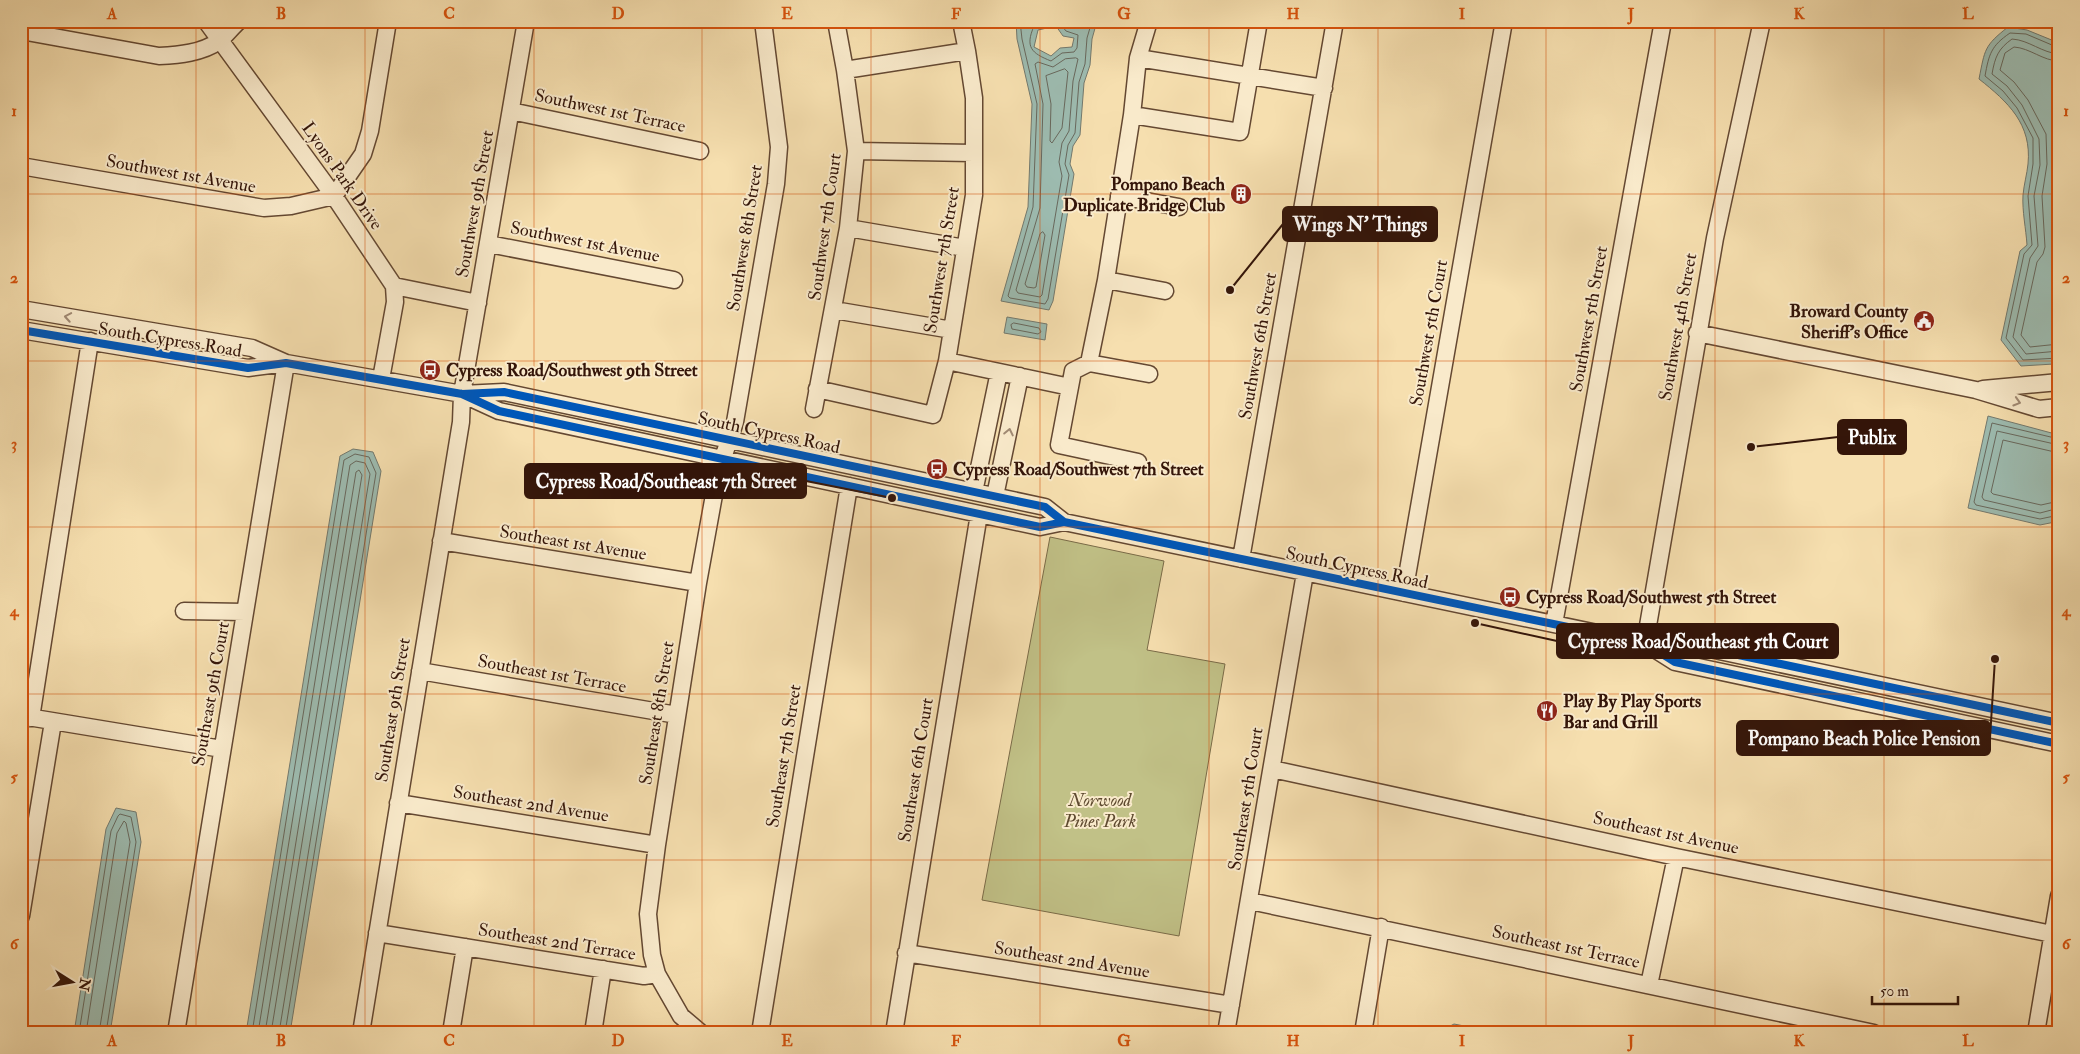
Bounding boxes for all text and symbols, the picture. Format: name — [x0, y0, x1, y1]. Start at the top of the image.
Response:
text: A — [106, 4, 118, 24]
text: B — [276, 4, 286, 24]
text: C — [443, 4, 455, 24]
text: D — [611, 4, 625, 24]
text: E — [781, 4, 793, 24]
text: F — [951, 4, 961, 24]
text: G — [1117, 4, 1131, 24]
text: H — [1286, 4, 1300, 24]
text: I — [1459, 4, 1466, 24]
text: J — [1627, 4, 1635, 25]
text: K — [1793, 4, 1805, 24]
text: L — [1962, 4, 1974, 24]
street label: Southwest 1st Terrace — [532, 84, 688, 138]
text: 1 — [11, 101, 17, 121]
text: 1 — [2063, 101, 2069, 121]
street label: Lyons Park Drive — [296, 118, 388, 235]
street label: Southwest 9th Street — [451, 129, 499, 279]
street label: Southwest 1st Avenue — [104, 150, 258, 199]
street label: Southwest 7th Court — [803, 152, 847, 302]
street label: Southwest 8th Street — [722, 163, 768, 313]
place label: Pompano Beach Duplicate Bridge Club — [1063, 173, 1226, 217]
building icon: Pompano Beach Duplicate Bridge Club — [1229, 182, 1253, 206]
street label: Southwest 7th Street — [919, 185, 965, 335]
callout: Wings N' Things — [1283, 207, 1437, 241]
text: Wings N' Things — [1292, 213, 1428, 238]
street label: Southwest 1st Avenue — [508, 216, 662, 268]
street label: Southwest 5th Street — [1565, 244, 1613, 394]
street label: Southwest 4th Street — [1654, 251, 1702, 403]
street label: Southwest 5th Court — [1405, 258, 1453, 408]
text: 2 — [10, 268, 18, 288]
text: 2 — [2062, 268, 2070, 288]
street label: Southwest 6th Street — [1234, 271, 1282, 421]
place label: Broward County Sheriff's Office — [1789, 300, 1909, 344]
public building icon: Broward County Sheriff's Office — [1912, 309, 1936, 333]
one-way arrow — [63, 313, 72, 323]
street label: South Cypress Road — [97, 317, 243, 363]
bus stop icon: Cypress Road/Southwest 9th Street — [418, 358, 442, 382]
place label: Cypress Road/Southwest 9th Street — [446, 359, 698, 382]
one-way arrow — [2012, 397, 2021, 407]
street label: South Cypress Road — [696, 407, 842, 459]
callout: Publix — [1838, 420, 1906, 454]
text: Publix — [1848, 426, 1897, 450]
one-way arrow — [1003, 427, 1013, 436]
text: 3 — [11, 434, 17, 454]
text: 3 — [2063, 434, 2069, 454]
bus stop icon: Cypress Road/Southwest 7th Street — [925, 457, 949, 481]
place label: Cypress Road/Southwest 7th Street — [953, 458, 1204, 481]
callout: Cypress Road/Southeast 7th Street — [525, 464, 806, 498]
text: Cypress Road/Southeast 7th Street — [536, 470, 797, 495]
street label: Southeast 1st Avenue — [498, 520, 648, 566]
street label: South Cypress Road — [1284, 542, 1430, 594]
bus stop icon: Cypress Road/Southwest 5th Street — [1498, 585, 1522, 609]
place label: Cypress Road/Southwest 5th Street — [1526, 586, 1776, 609]
text: 4 — [9, 601, 20, 621]
text: 4 — [2061, 601, 2072, 621]
street label: Southeast 9th Court — [187, 620, 235, 768]
callout: Cypress Road/Southeast 5th Court — [1557, 624, 1838, 658]
text: Cypress Road/Southeast 5th Court — [1568, 630, 1829, 655]
street label: Southeast 9th Street — [370, 636, 416, 784]
street label: Southeast 8th Street — [634, 640, 680, 786]
street label: Southeast 1st Terrace — [476, 650, 628, 698]
street label: Southeast 7th Street — [761, 683, 807, 829]
place label: Play By Play Sports Bar and Grill — [1563, 690, 1701, 734]
street label: Southeast 6th Court — [893, 696, 939, 844]
restaurant icon: Play By Play Sports Bar and Grill — [1535, 699, 1559, 723]
callout: Pompano Beach Police Pension — [1737, 721, 1990, 755]
street label: Southeast 5th Court — [1223, 726, 1269, 872]
text: Pompano Beach Police Pension — [1748, 727, 1980, 752]
text: 5 — [10, 767, 18, 787]
text: 5 — [2062, 767, 2070, 787]
street label: Southeast 2nd Avenue — [452, 780, 611, 828]
park label: Norwood Pines Park — [1063, 789, 1136, 833]
street label: Southeast 1st Avenue — [1591, 806, 1741, 860]
street label: Southeast 2nd Terrace — [477, 918, 638, 966]
street label: Southeast 1st Terrace — [1490, 920, 1642, 974]
text: 6 — [10, 934, 20, 954]
text: 6 — [2062, 934, 2072, 954]
street label: Southeast 2nd Avenue — [993, 936, 1152, 984]
north arrow — [48, 956, 98, 1006]
scale bar — [1872, 974, 1959, 1006]
text: N — [75, 976, 94, 993]
text: 50 m — [1880, 982, 1909, 1001]
text: A — [106, 1031, 118, 1051]
text: B — [276, 1031, 286, 1051]
text: C — [443, 1031, 455, 1051]
text: D — [611, 1031, 625, 1051]
text: E — [781, 1031, 793, 1051]
text: F — [951, 1031, 961, 1051]
text: G — [1117, 1031, 1131, 1051]
text: H — [1286, 1031, 1300, 1051]
text: I — [1459, 1031, 1466, 1051]
text: J — [1627, 1031, 1635, 1052]
text: K — [1793, 1031, 1805, 1051]
text: L — [1962, 1031, 1974, 1051]

